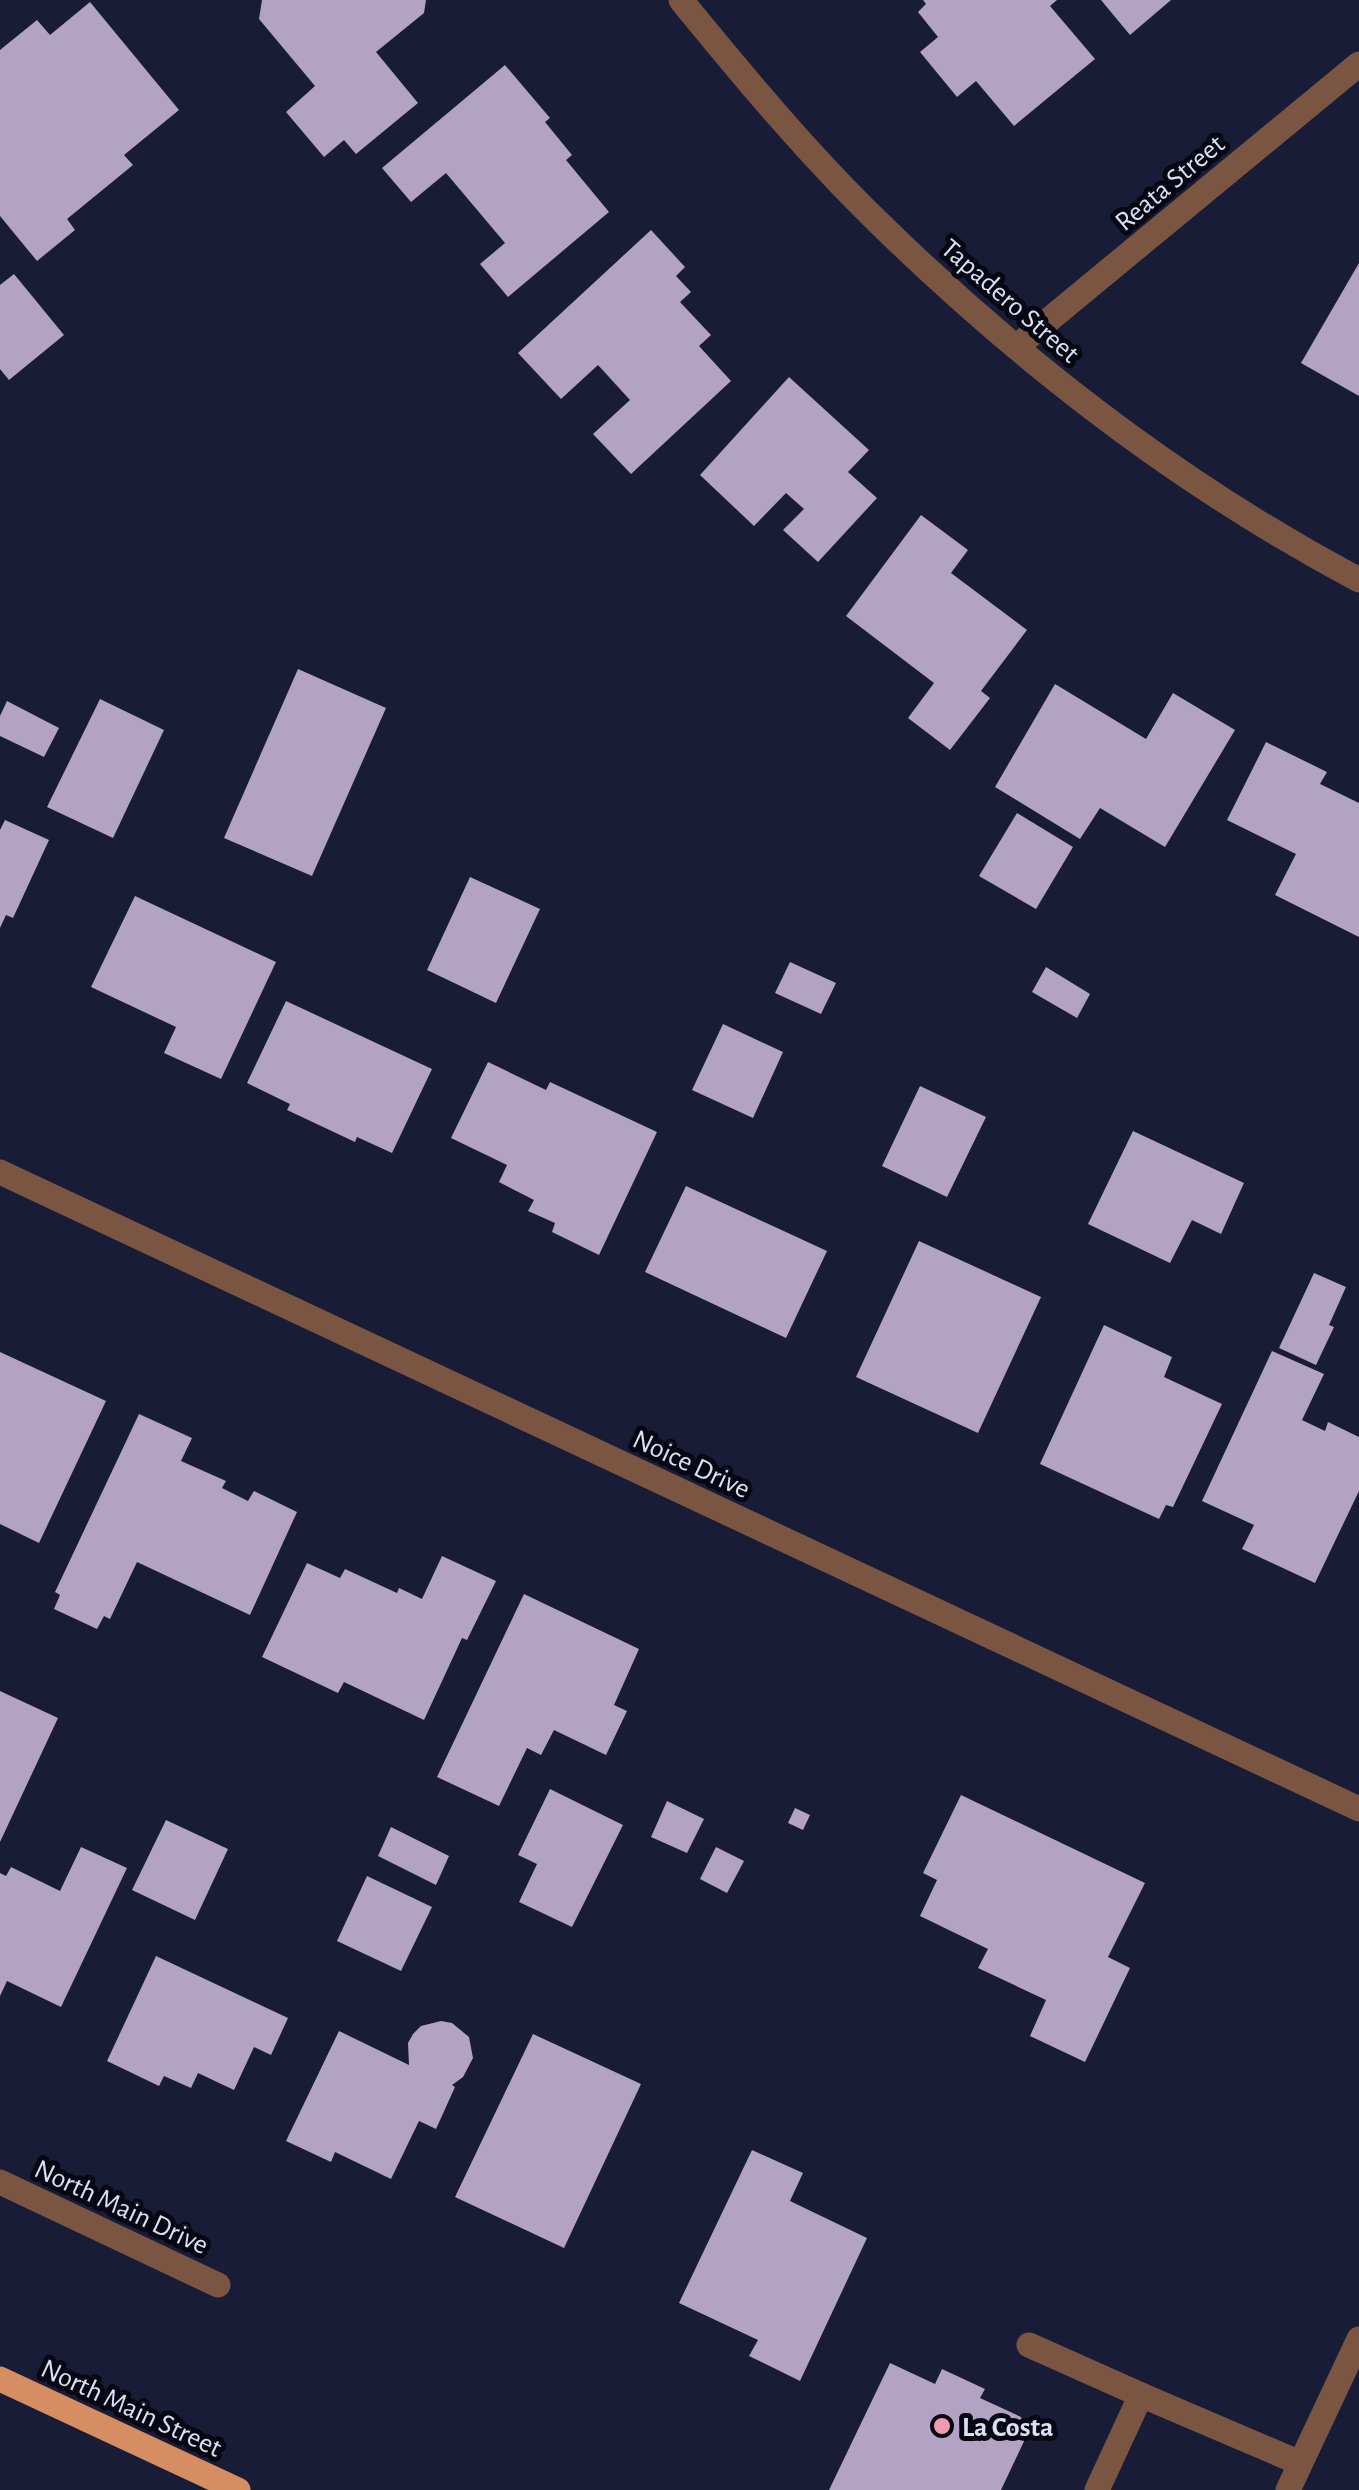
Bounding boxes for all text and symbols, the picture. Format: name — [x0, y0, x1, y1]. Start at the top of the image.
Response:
street label: Reata Street — [1110, 130, 1230, 237]
street label: Tapadero Street — [935, 234, 1084, 369]
street label: Noice Drive — [628, 1426, 754, 1504]
street label: North Main Drive — [30, 2155, 212, 2260]
street label: North Main Street — [37, 2355, 226, 2463]
place label: La Costa — [962, 2414, 1053, 2442]
marker: La Costa — [931, 2415, 953, 2437]

